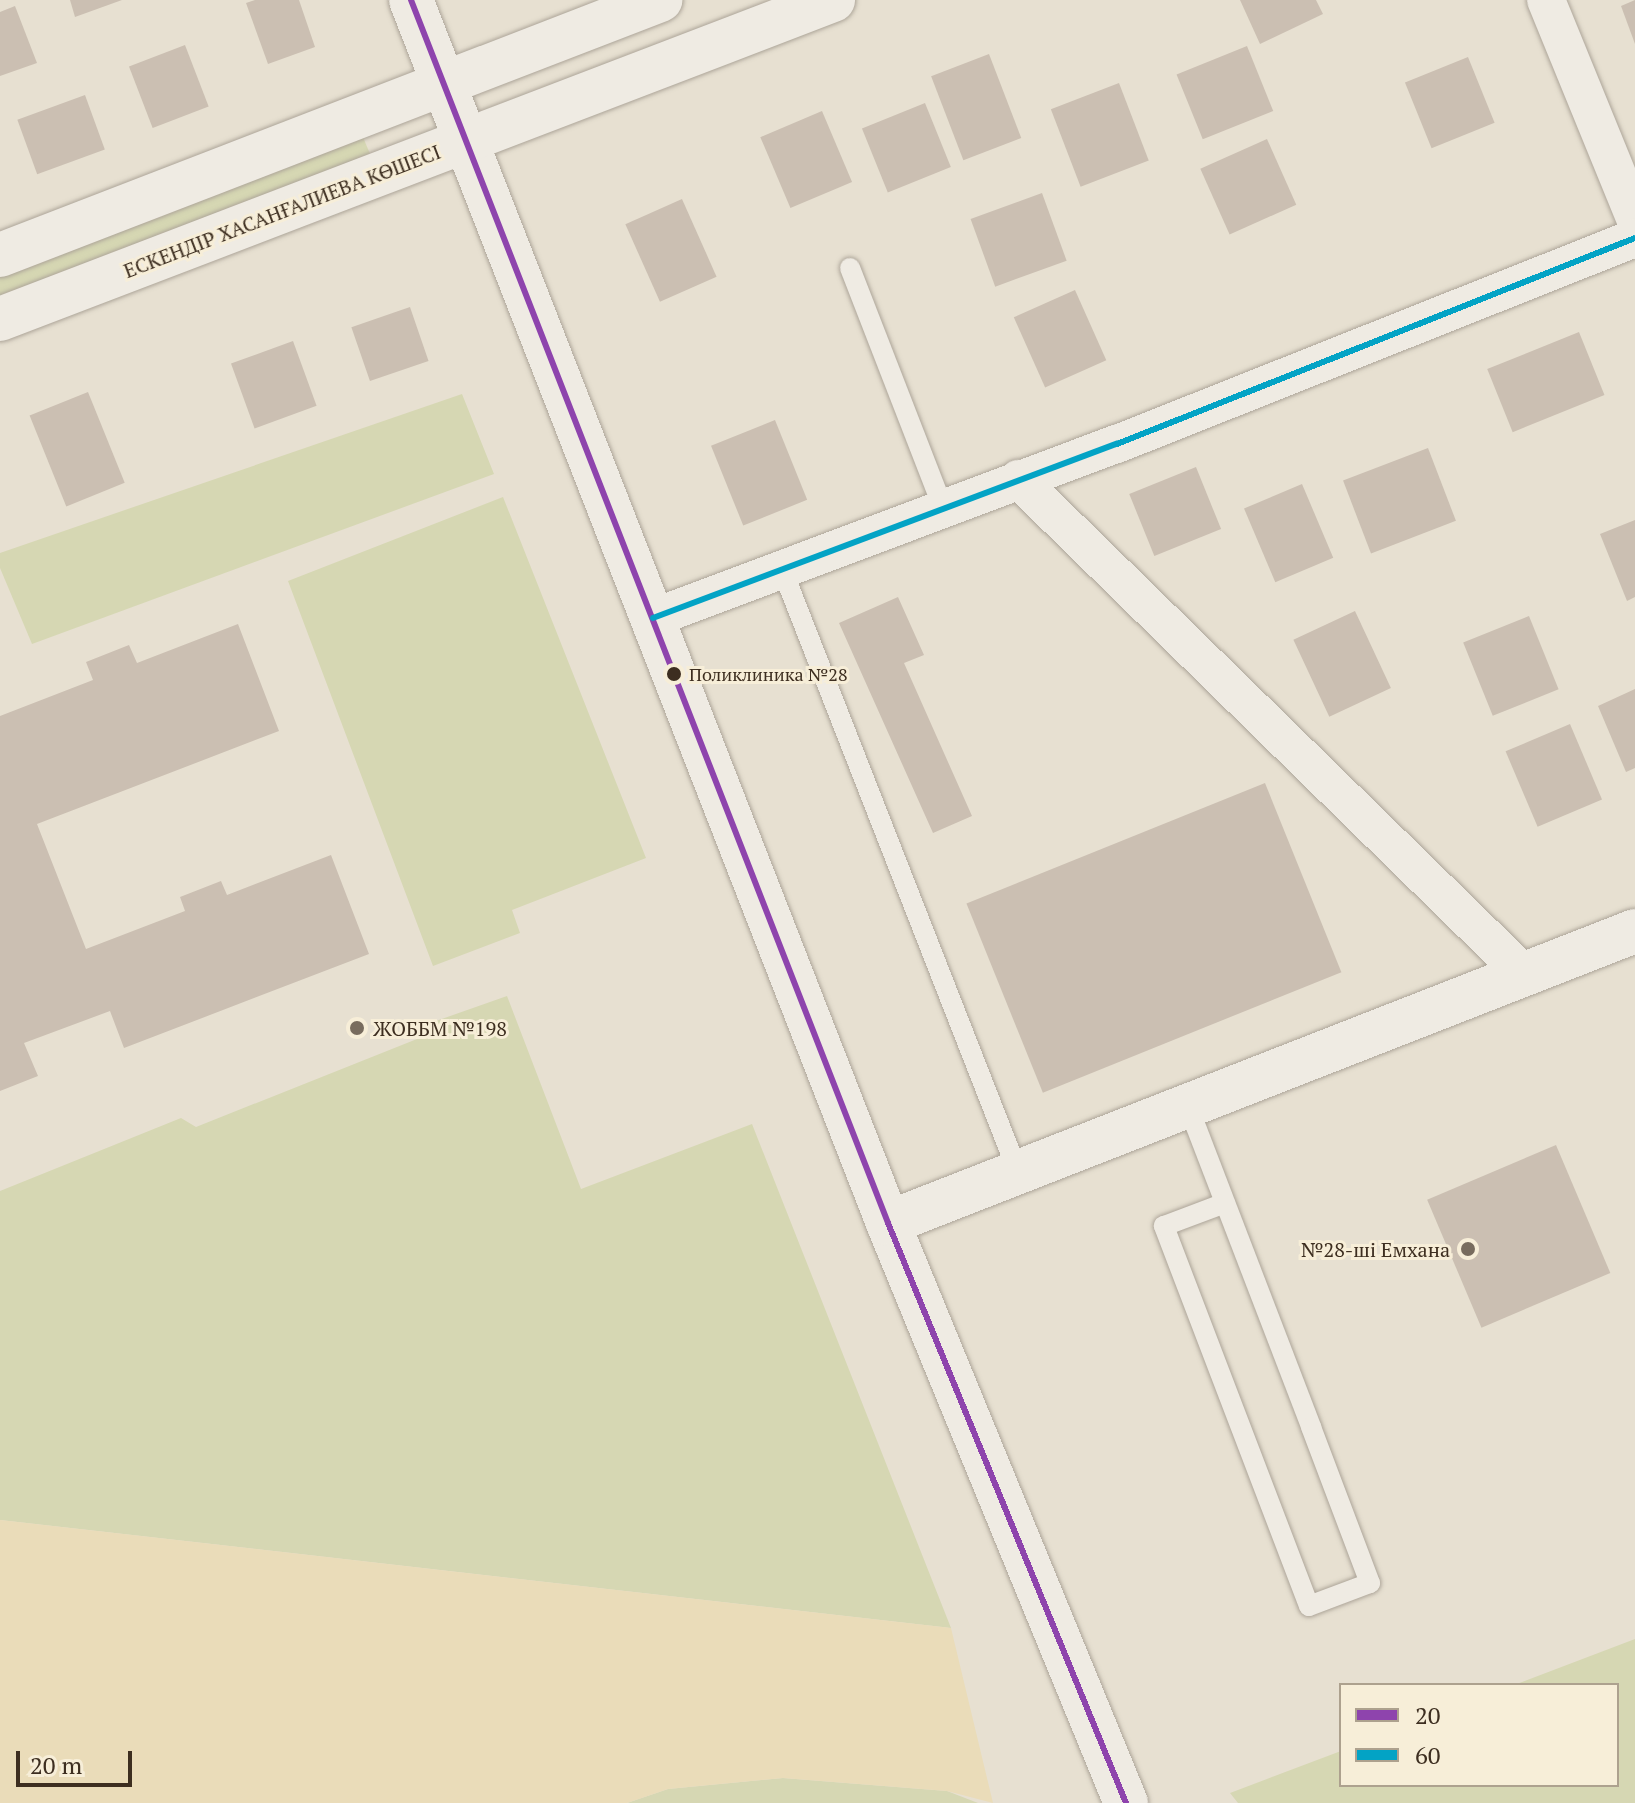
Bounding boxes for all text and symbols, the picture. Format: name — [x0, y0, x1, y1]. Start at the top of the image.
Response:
street label: ЕСКЕНДІР ХАСАНҒАЛИЕВА КӨШЕСІ — [120, 139, 444, 283]
place label: Поликлиника №28 — [689, 663, 847, 685]
marker: Поликлиника №28 — [666, 666, 682, 682]
place label: ЖОББМ №198 — [373, 1016, 507, 1040]
marker: ЖОББМ №198 — [348, 1019, 366, 1037]
place label: №28-ші Емхана — [1301, 1237, 1450, 1261]
marker: №28-ші Емхана — [1457, 1238, 1479, 1260]
legend — [1339, 1683, 1619, 1787]
text: 20 — [1415, 1699, 1441, 1731]
scale bar — [20, 1735, 136, 1785]
text: 60 — [1415, 1739, 1441, 1771]
text: 20 m — [30, 1749, 82, 1781]

